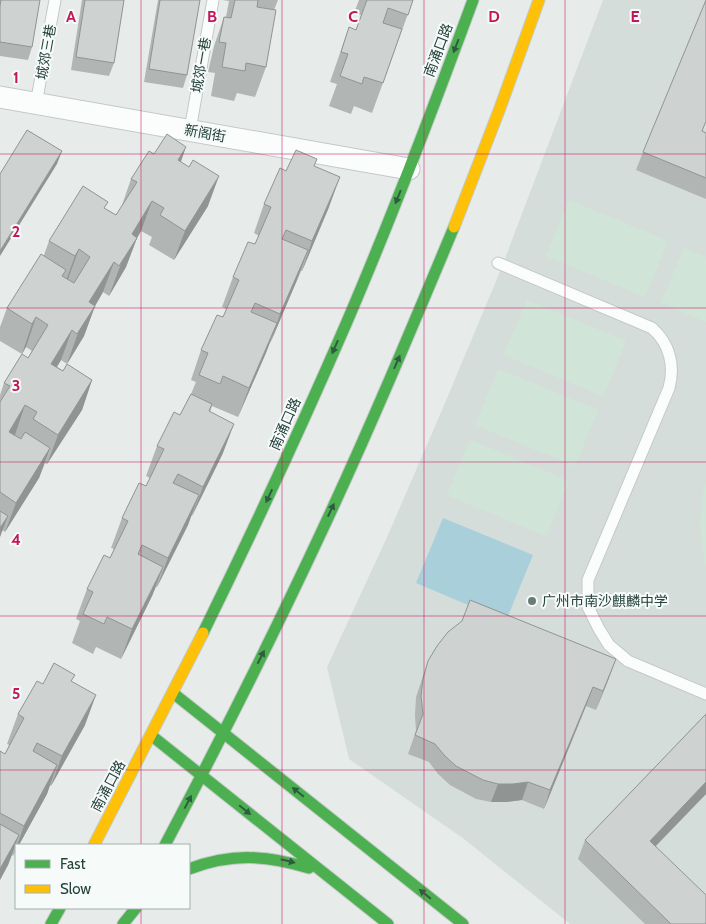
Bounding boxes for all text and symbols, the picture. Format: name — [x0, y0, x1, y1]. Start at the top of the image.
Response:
text: A — [66, 7, 76, 26]
text: B — [207, 7, 217, 26]
text: C — [348, 7, 358, 26]
text: D — [488, 7, 500, 26]
text: E — [630, 7, 640, 26]
street label: 南涌口路 — [420, 21, 456, 79]
street label: 城郊三巷 — [32, 23, 60, 81]
street label: 城郊一巷 — [187, 36, 215, 94]
one-way arrow — [452, 39, 460, 54]
text: 1 — [13, 68, 19, 87]
street label: 新阁街 — [183, 120, 227, 146]
one-way arrow — [393, 190, 401, 205]
text: 2 — [12, 222, 20, 241]
one-way arrow — [331, 340, 339, 354]
one-way arrow — [393, 355, 401, 369]
text: 3 — [12, 376, 20, 395]
street label: 南涌口路 — [265, 395, 305, 453]
one-way arrow — [265, 489, 273, 503]
one-way arrow — [326, 503, 335, 518]
text: 4 — [11, 530, 21, 549]
place label: 广州市南沙麒麟中学 — [542, 592, 668, 610]
marker: 广州市南沙麒麟中学 — [526, 595, 538, 607]
one-way arrow — [257, 650, 265, 665]
text: 5 — [12, 684, 20, 703]
street label: 南涌口路 — [87, 757, 129, 815]
one-way arrow — [292, 787, 305, 798]
one-way arrow — [184, 795, 192, 810]
one-way arrow — [238, 804, 251, 815]
legend — [15, 844, 190, 909]
text: Fast — [60, 855, 85, 873]
one-way arrow — [280, 857, 295, 865]
text: Slow — [60, 880, 91, 898]
one-way arrow — [419, 888, 432, 899]

